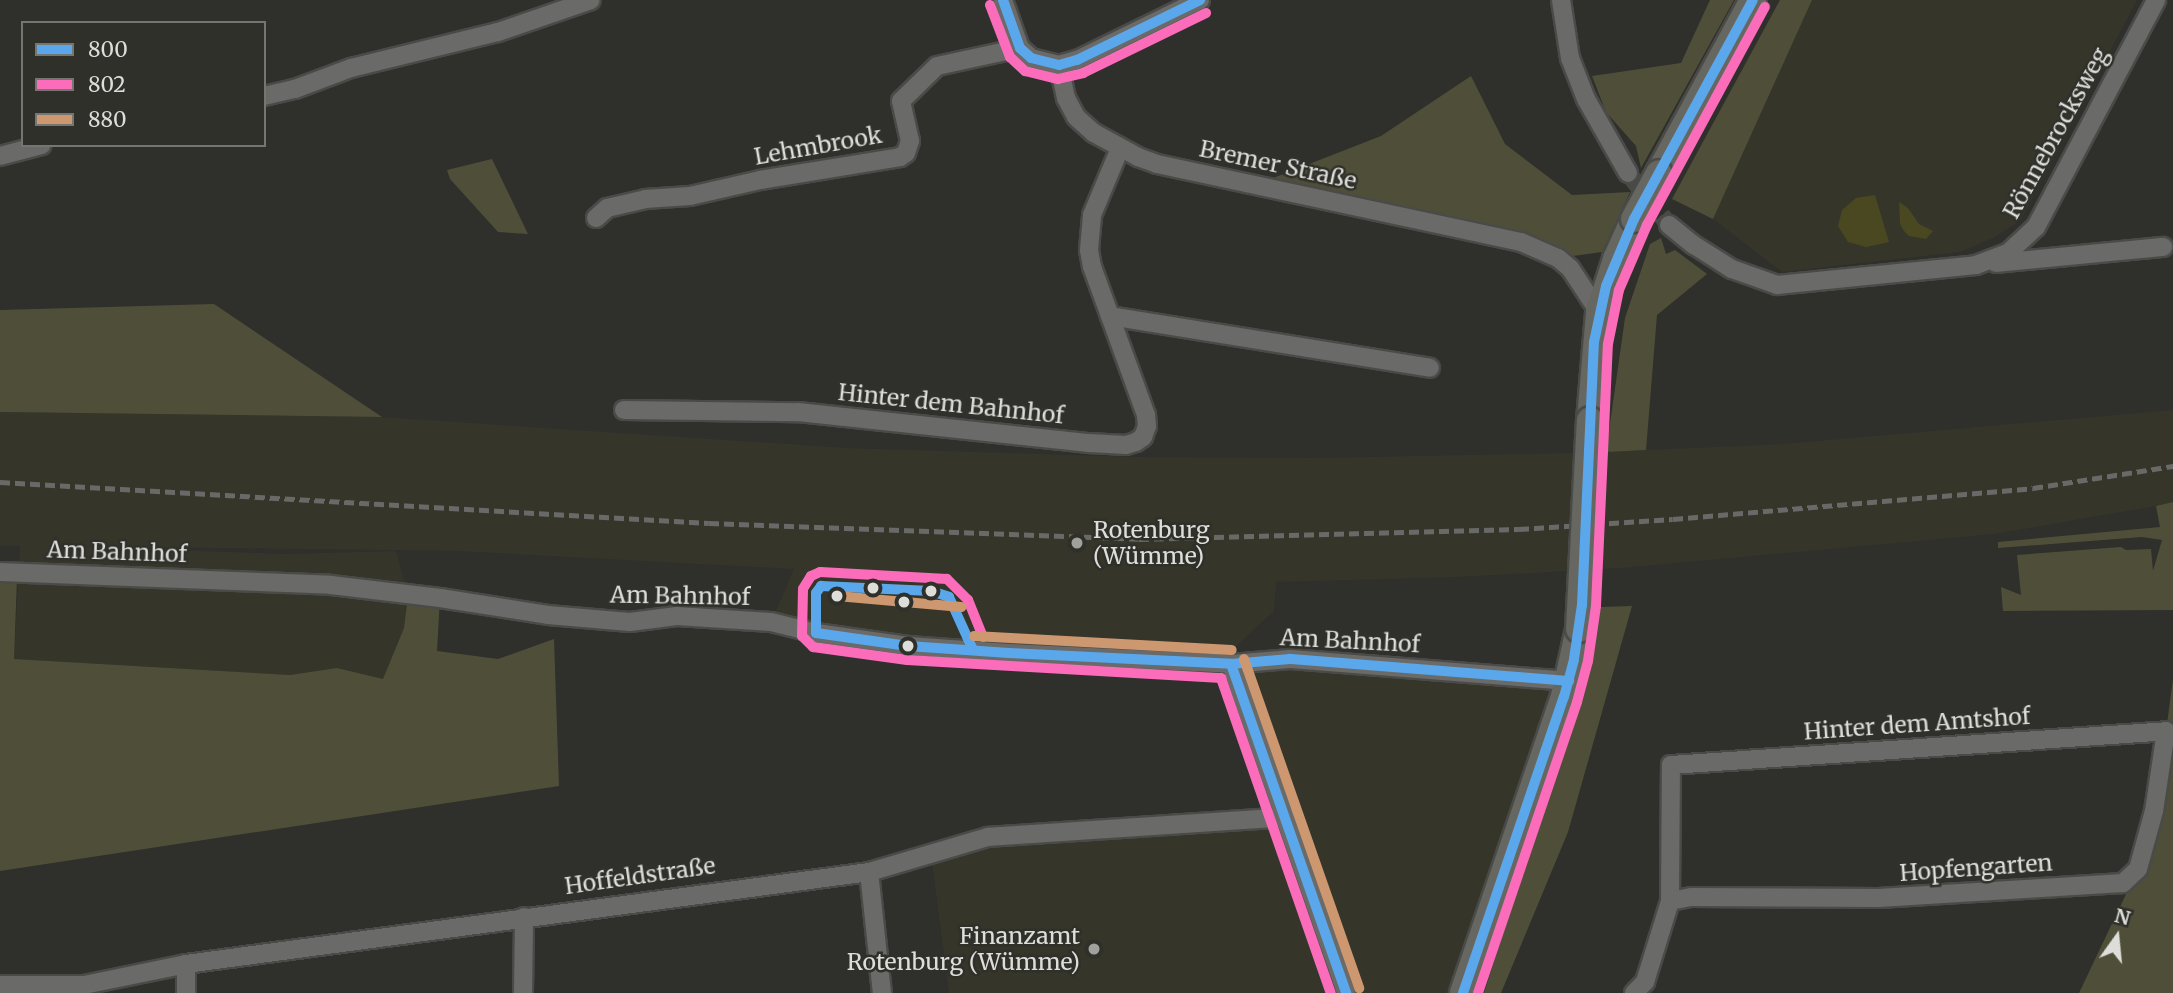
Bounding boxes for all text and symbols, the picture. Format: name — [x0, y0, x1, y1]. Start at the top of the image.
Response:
legend — [21, 21, 266, 147]
text: 800 — [88, 36, 128, 63]
street label: Rönnebrocksweg — [1997, 43, 2115, 223]
text: 802 — [88, 71, 126, 98]
text: 880 — [88, 106, 126, 133]
street label: Lehmbrook — [752, 121, 884, 171]
street label: Bremer Straße — [1197, 135, 1359, 195]
street label: Hinter dem Bahnhof — [837, 378, 1065, 430]
place label: Rotenburg (Wümme) — [1093, 516, 1210, 570]
marker: Rotenburg (Wümme) — [1067, 533, 1087, 553]
street label: Am Bahnhof — [46, 536, 188, 568]
street label: Am Bahnhof — [610, 581, 750, 611]
unlabelled marker — [866, 581, 880, 595]
unlabelled marker — [924, 584, 938, 598]
unlabelled marker — [830, 589, 844, 603]
unlabelled marker — [897, 595, 911, 609]
street label: Am Bahnhof — [1279, 624, 1421, 658]
unlabelled marker — [901, 639, 915, 653]
street label: Hinter dem Amtshof — [1803, 702, 2031, 746]
street label: Hopfengarten — [1899, 849, 2053, 887]
street label: Hoffeldstraße — [563, 852, 717, 900]
north arrow — [2082, 902, 2152, 972]
text: N — [2112, 903, 2133, 930]
place label: Finanzamt Rotenburg (Wümme) — [847, 922, 1080, 976]
marker: Finanzamt Rotenburg (Wümme) — [1086, 941, 1102, 957]

